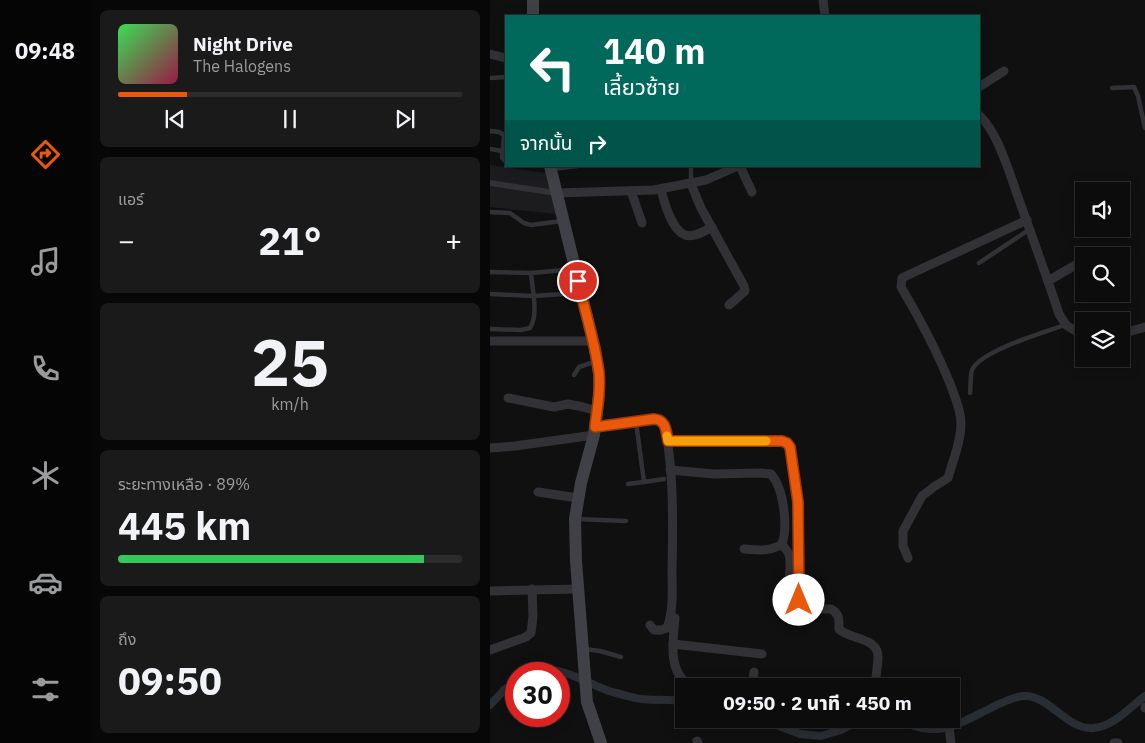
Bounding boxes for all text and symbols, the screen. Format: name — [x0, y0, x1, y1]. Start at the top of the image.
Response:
text: 140 m — [603, 28, 706, 74]
text: Night Drive — [193, 32, 293, 56]
icon: left — [520, 35, 585, 100]
text: 09:48 — [15, 36, 75, 65]
text: The Halogens — [193, 56, 291, 76]
text: เลี้ยวซ้าย — [603, 72, 680, 101]
icon: previous — [161, 105, 189, 133]
icon: pause — [276, 105, 304, 133]
icon: next — [391, 105, 419, 133]
icon: right — [583, 130, 611, 158]
text: จากนั้น — [520, 131, 573, 155]
icon: directions — [28, 137, 63, 172]
map controls — [1075, 182, 1130, 367]
button: sound — [1075, 182, 1130, 237]
text: แอร์ — [118, 189, 144, 209]
text: 21° — [258, 216, 322, 265]
text: − — [118, 222, 135, 259]
text: + — [445, 222, 462, 259]
icon: music — [28, 244, 63, 279]
button: search — [1075, 247, 1130, 302]
pin — [557, 260, 599, 302]
icon: arrive — [564, 267, 592, 295]
button: layers — [1075, 312, 1130, 367]
text: 25 — [251, 319, 329, 404]
icon: phone — [28, 351, 63, 386]
text: km/h — [271, 394, 309, 414]
icon: climate — [28, 458, 63, 493]
text: ระยะทางเหลือ · 89% — [118, 474, 250, 494]
text: 445 km — [118, 501, 251, 550]
icon: car — [28, 565, 63, 600]
position arrow — [772, 573, 824, 625]
text: ถึง — [118, 629, 136, 649]
text: 09:50 — [118, 656, 222, 705]
speed limit sign: 30 — [505, 662, 570, 727]
icon: filters — [28, 672, 63, 707]
text: 09:50 · 2 นาที · 450 m — [723, 691, 912, 715]

